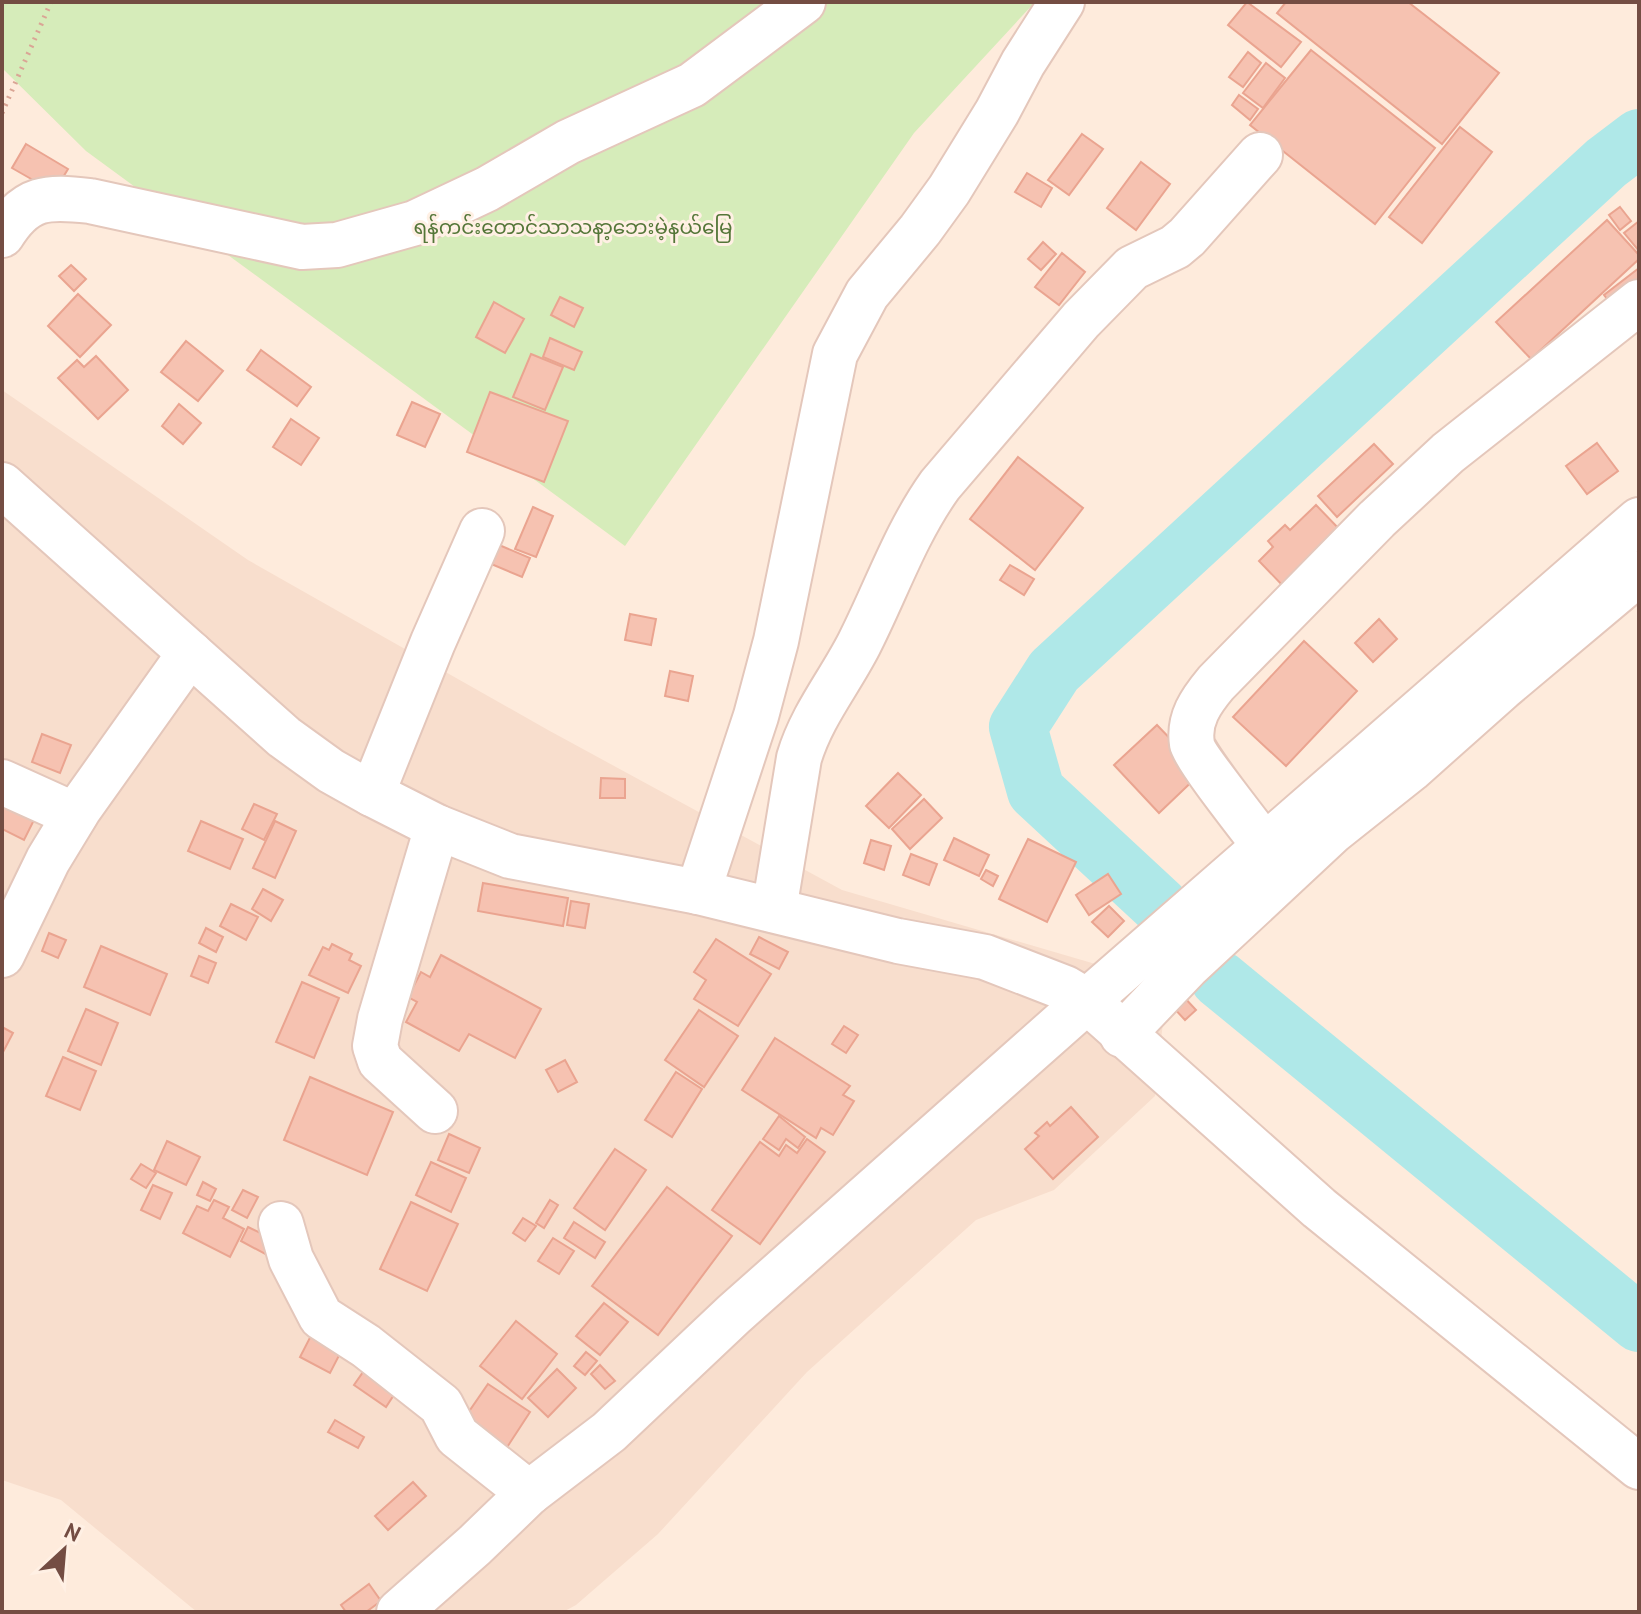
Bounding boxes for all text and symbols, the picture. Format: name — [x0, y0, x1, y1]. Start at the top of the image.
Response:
park label: ရန်ကင်းတောင်သာသနာ့ဘေးမဲ့နယ်မြေ — [414, 213, 732, 243]
north arrow — [24, 1510, 104, 1590]
text: N — [60, 1516, 85, 1548]

